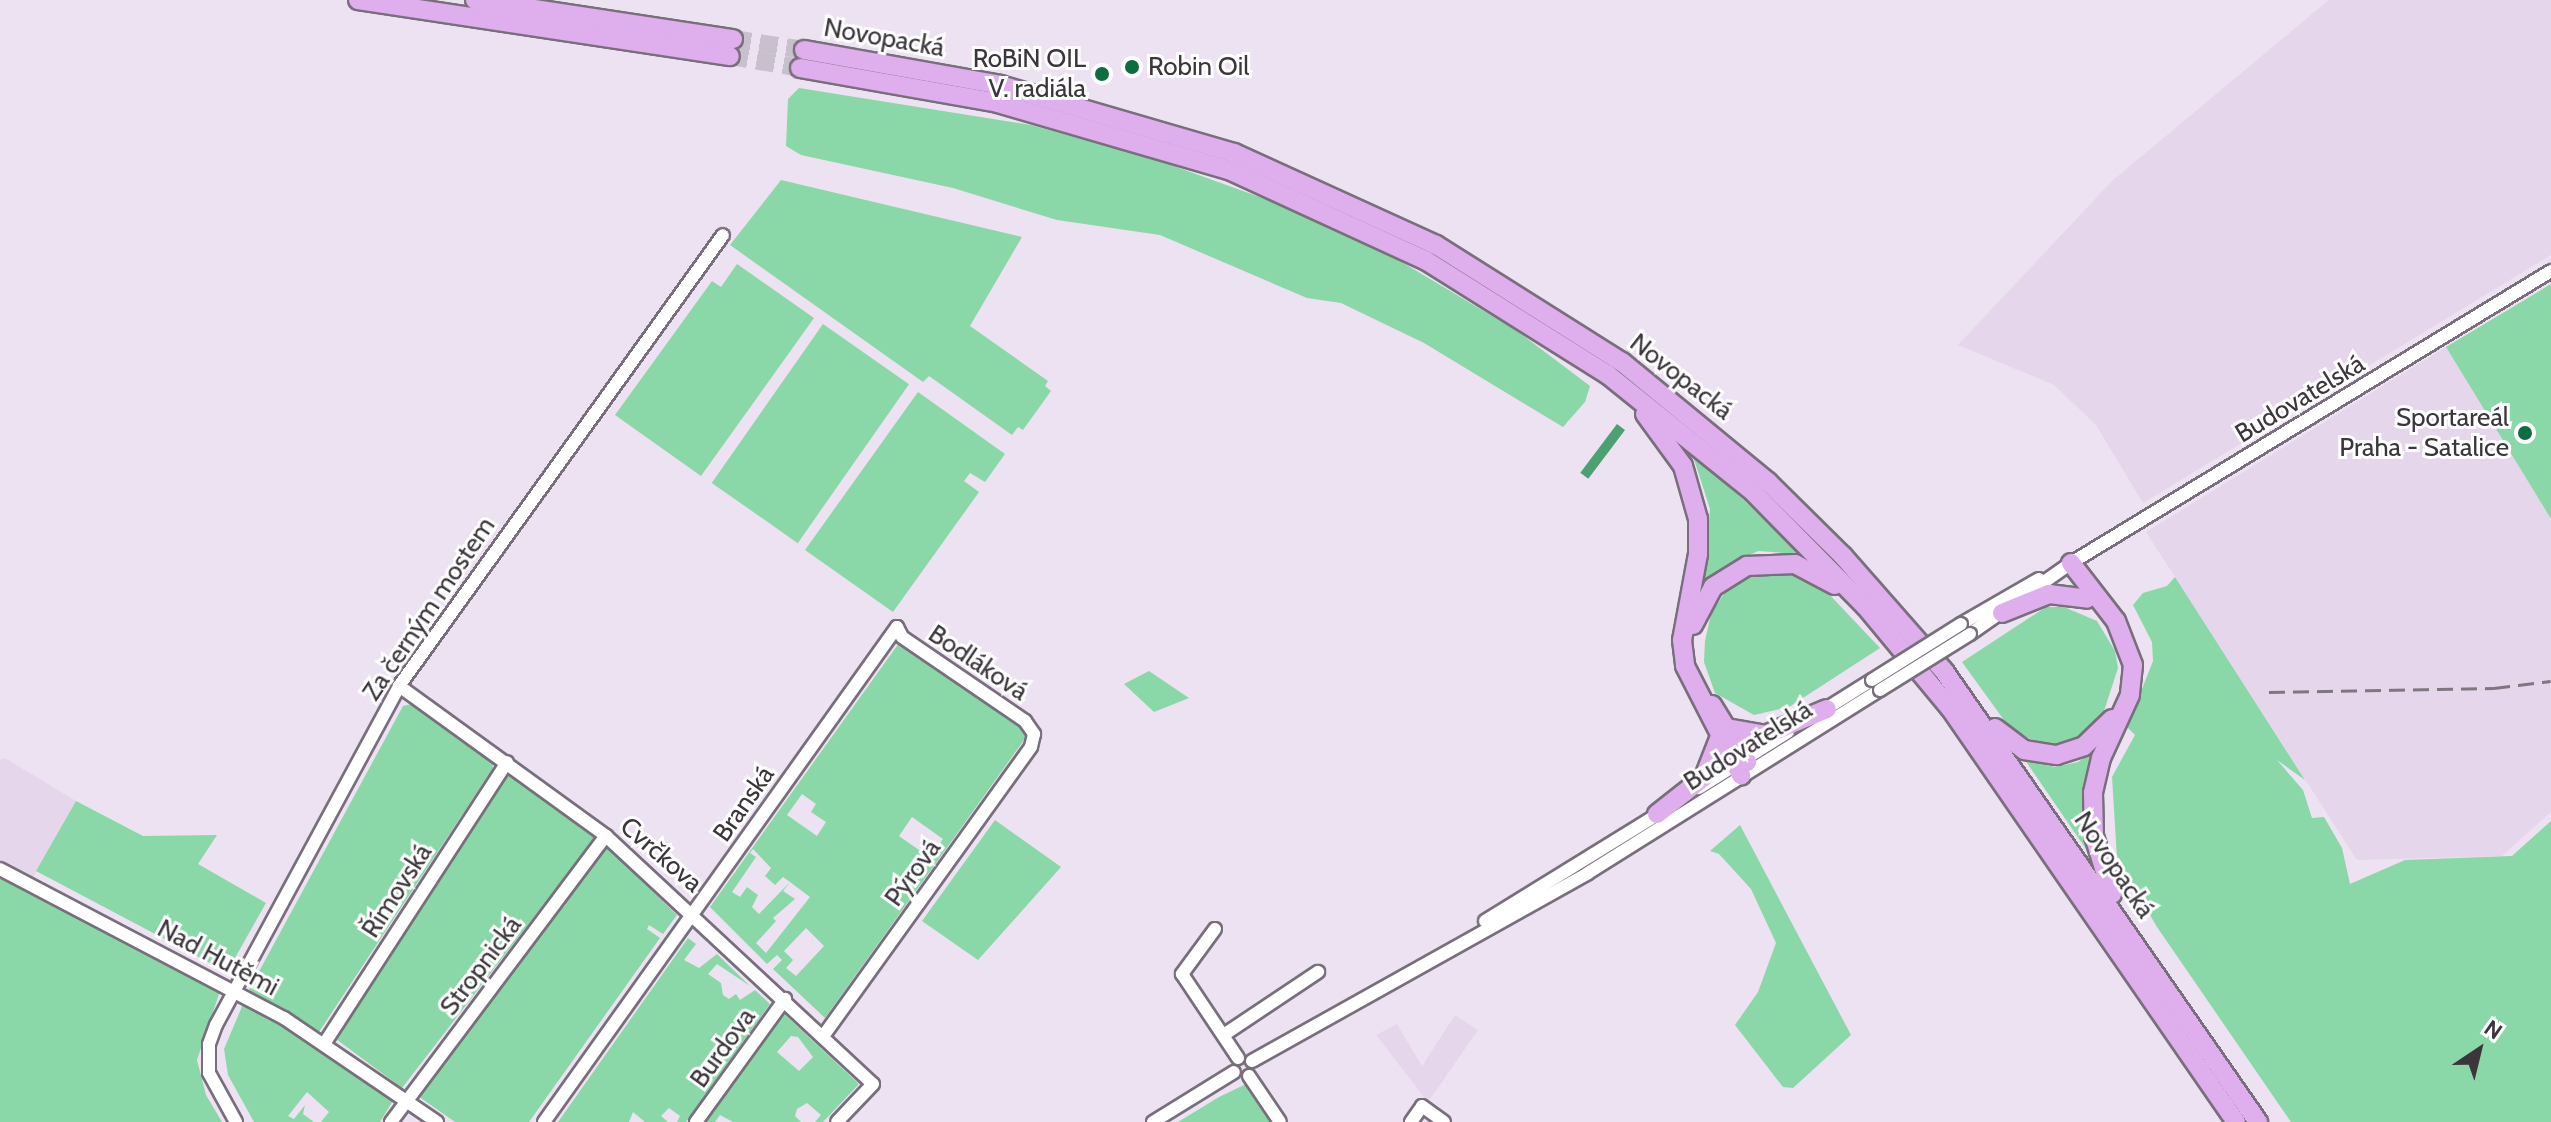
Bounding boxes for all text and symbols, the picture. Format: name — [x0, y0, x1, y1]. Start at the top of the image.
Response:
street label: Novopacká — [821, 12, 947, 64]
place label: RoBiN OIL V. radiála — [973, 43, 1086, 104]
place label: Robin Oil — [1148, 51, 1249, 83]
marker: Robin Oil — [1123, 58, 1141, 76]
marker: RoBiN OIL V. radiála — [1093, 65, 1111, 83]
street label: Novopacká — [1623, 327, 1739, 427]
street label: Budovatelská — [2230, 348, 2370, 450]
place label: Sportareál Praha - Satalice — [2339, 402, 2509, 464]
marker: Sportareál Praha - Satalice — [2516, 424, 2534, 442]
street label: Za černým mostem — [356, 511, 502, 707]
street label: Bodláková — [922, 618, 1034, 708]
street label: Budovatelská — [1678, 694, 1818, 798]
street label: Branská — [707, 760, 781, 848]
street label: Novopacká — [2067, 806, 2161, 924]
street label: Cvrčkova — [613, 811, 709, 899]
street label: Pýrová — [878, 833, 948, 913]
street label: Římovská — [355, 838, 439, 944]
street label: Stropnická — [434, 910, 528, 1022]
street label: Nad Hutěmi — [152, 913, 284, 1003]
street label: Burdova — [684, 1002, 762, 1094]
north arrow — [2439, 1010, 2519, 1090]
text: N — [2479, 1014, 2507, 1045]

